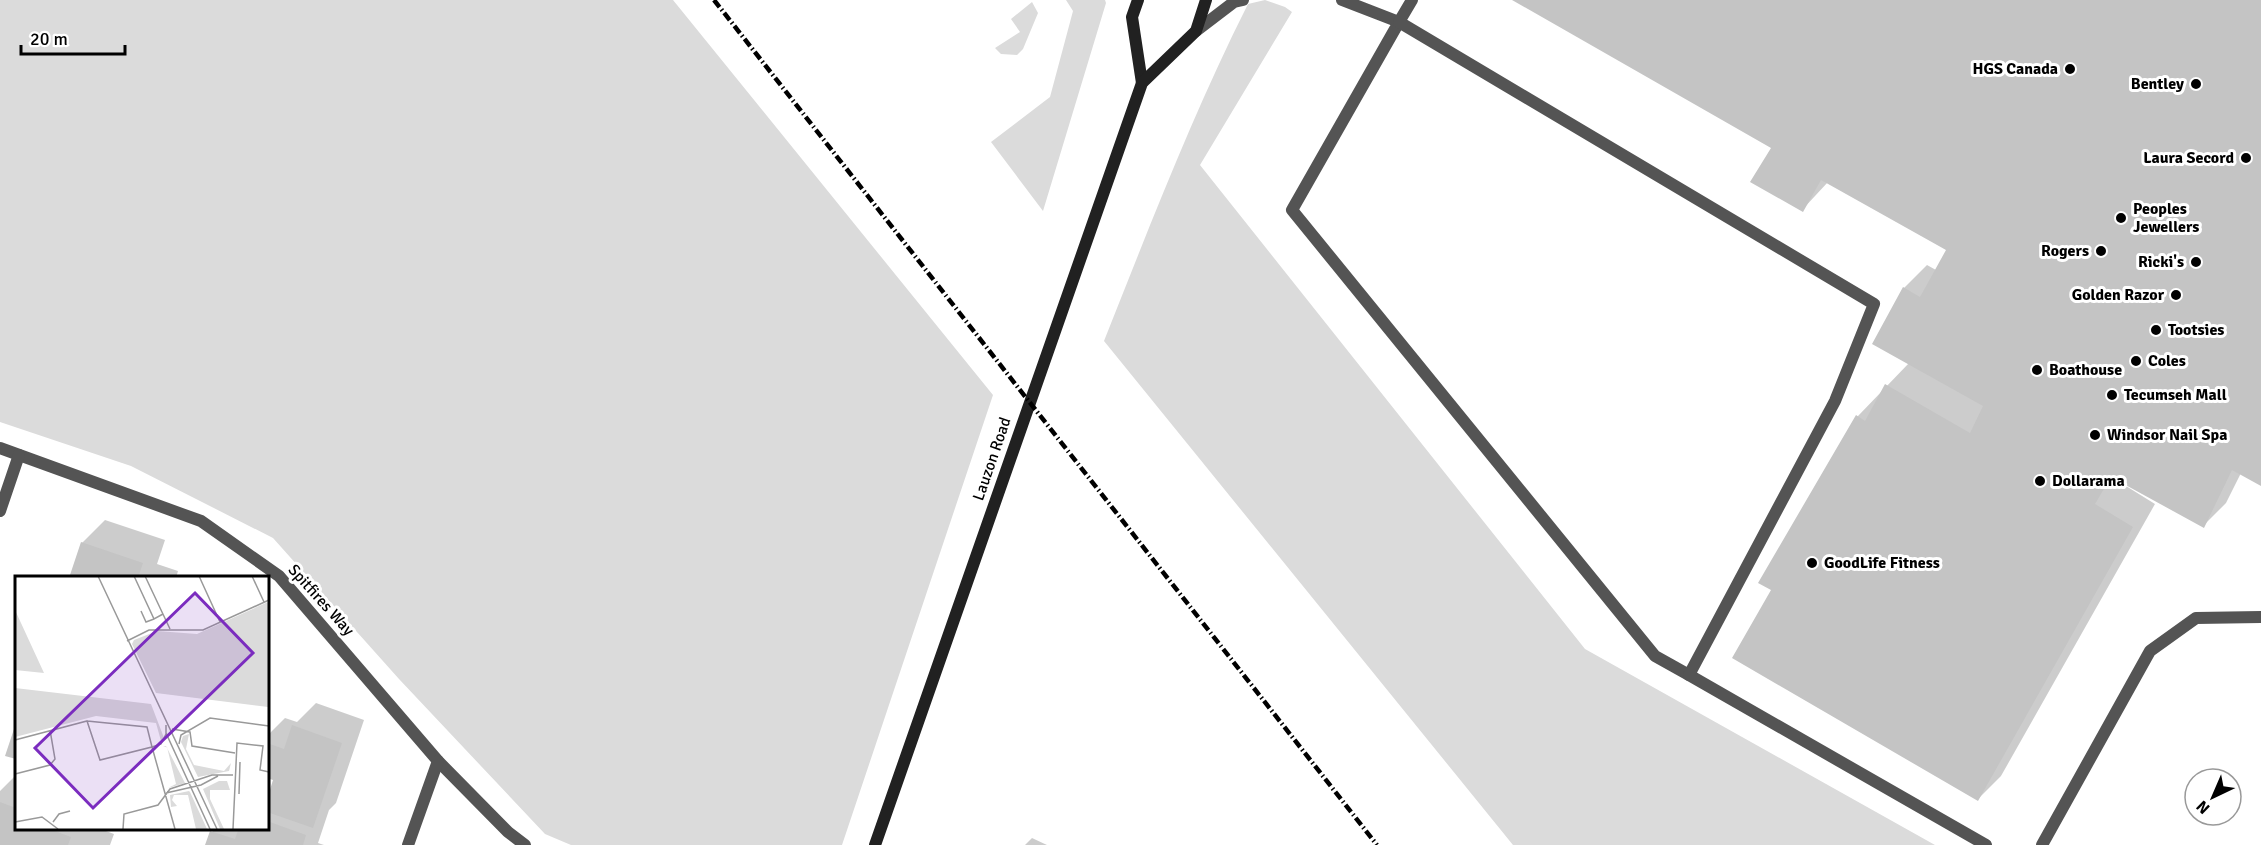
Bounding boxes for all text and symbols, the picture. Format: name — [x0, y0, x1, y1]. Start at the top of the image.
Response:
scale bar — [21, 18, 124, 56]
text: 20 m — [30, 28, 68, 50]
place label: HGS Canada — [1972, 59, 2058, 79]
marker: HGS Canada — [2063, 62, 2077, 76]
place label: Bentley — [2131, 74, 2184, 94]
marker: Bentley — [2189, 77, 2203, 91]
place label: Laura Secord — [2143, 148, 2234, 168]
marker: Laura Secord — [2239, 151, 2253, 165]
place label: Peoples Jewellers — [2133, 199, 2199, 237]
marker: Peoples Jewellers — [2114, 211, 2128, 225]
place label: Rogers — [2041, 241, 2089, 261]
marker: Rogers — [2094, 244, 2108, 258]
place label: Ricki's — [2138, 252, 2184, 272]
marker: Ricki's — [2189, 255, 2203, 269]
place label: Golden Razor — [2072, 285, 2165, 305]
marker: Golden Razor — [2169, 288, 2183, 302]
place label: Tootsies — [2168, 320, 2224, 340]
marker: Tootsies — [2149, 323, 2163, 337]
place label: Coles — [2148, 351, 2186, 371]
marker: Coles — [2129, 354, 2143, 368]
place label: Boathouse — [2049, 360, 2122, 380]
marker: Boathouse — [2030, 363, 2044, 377]
place label: Tecumseh Mall — [2124, 385, 2227, 405]
marker: Tecumseh Mall — [2105, 388, 2119, 402]
street label: Lauzon Road — [968, 415, 1016, 503]
place label: Windsor Nail Spa — [2107, 425, 2227, 445]
marker: Windsor Nail Spa — [2088, 428, 2102, 442]
place label: Dollarama — [2052, 471, 2125, 491]
marker: Dollarama — [2033, 474, 2047, 488]
place label: GoodLife Fitness — [1824, 553, 1940, 573]
marker: GoodLife Fitness — [1805, 556, 1819, 570]
street label: Spitfires Way — [284, 560, 359, 640]
inset map — [15, 576, 268, 830]
north arrow — [2183, 767, 2243, 827]
text: N — [2192, 796, 2214, 818]

